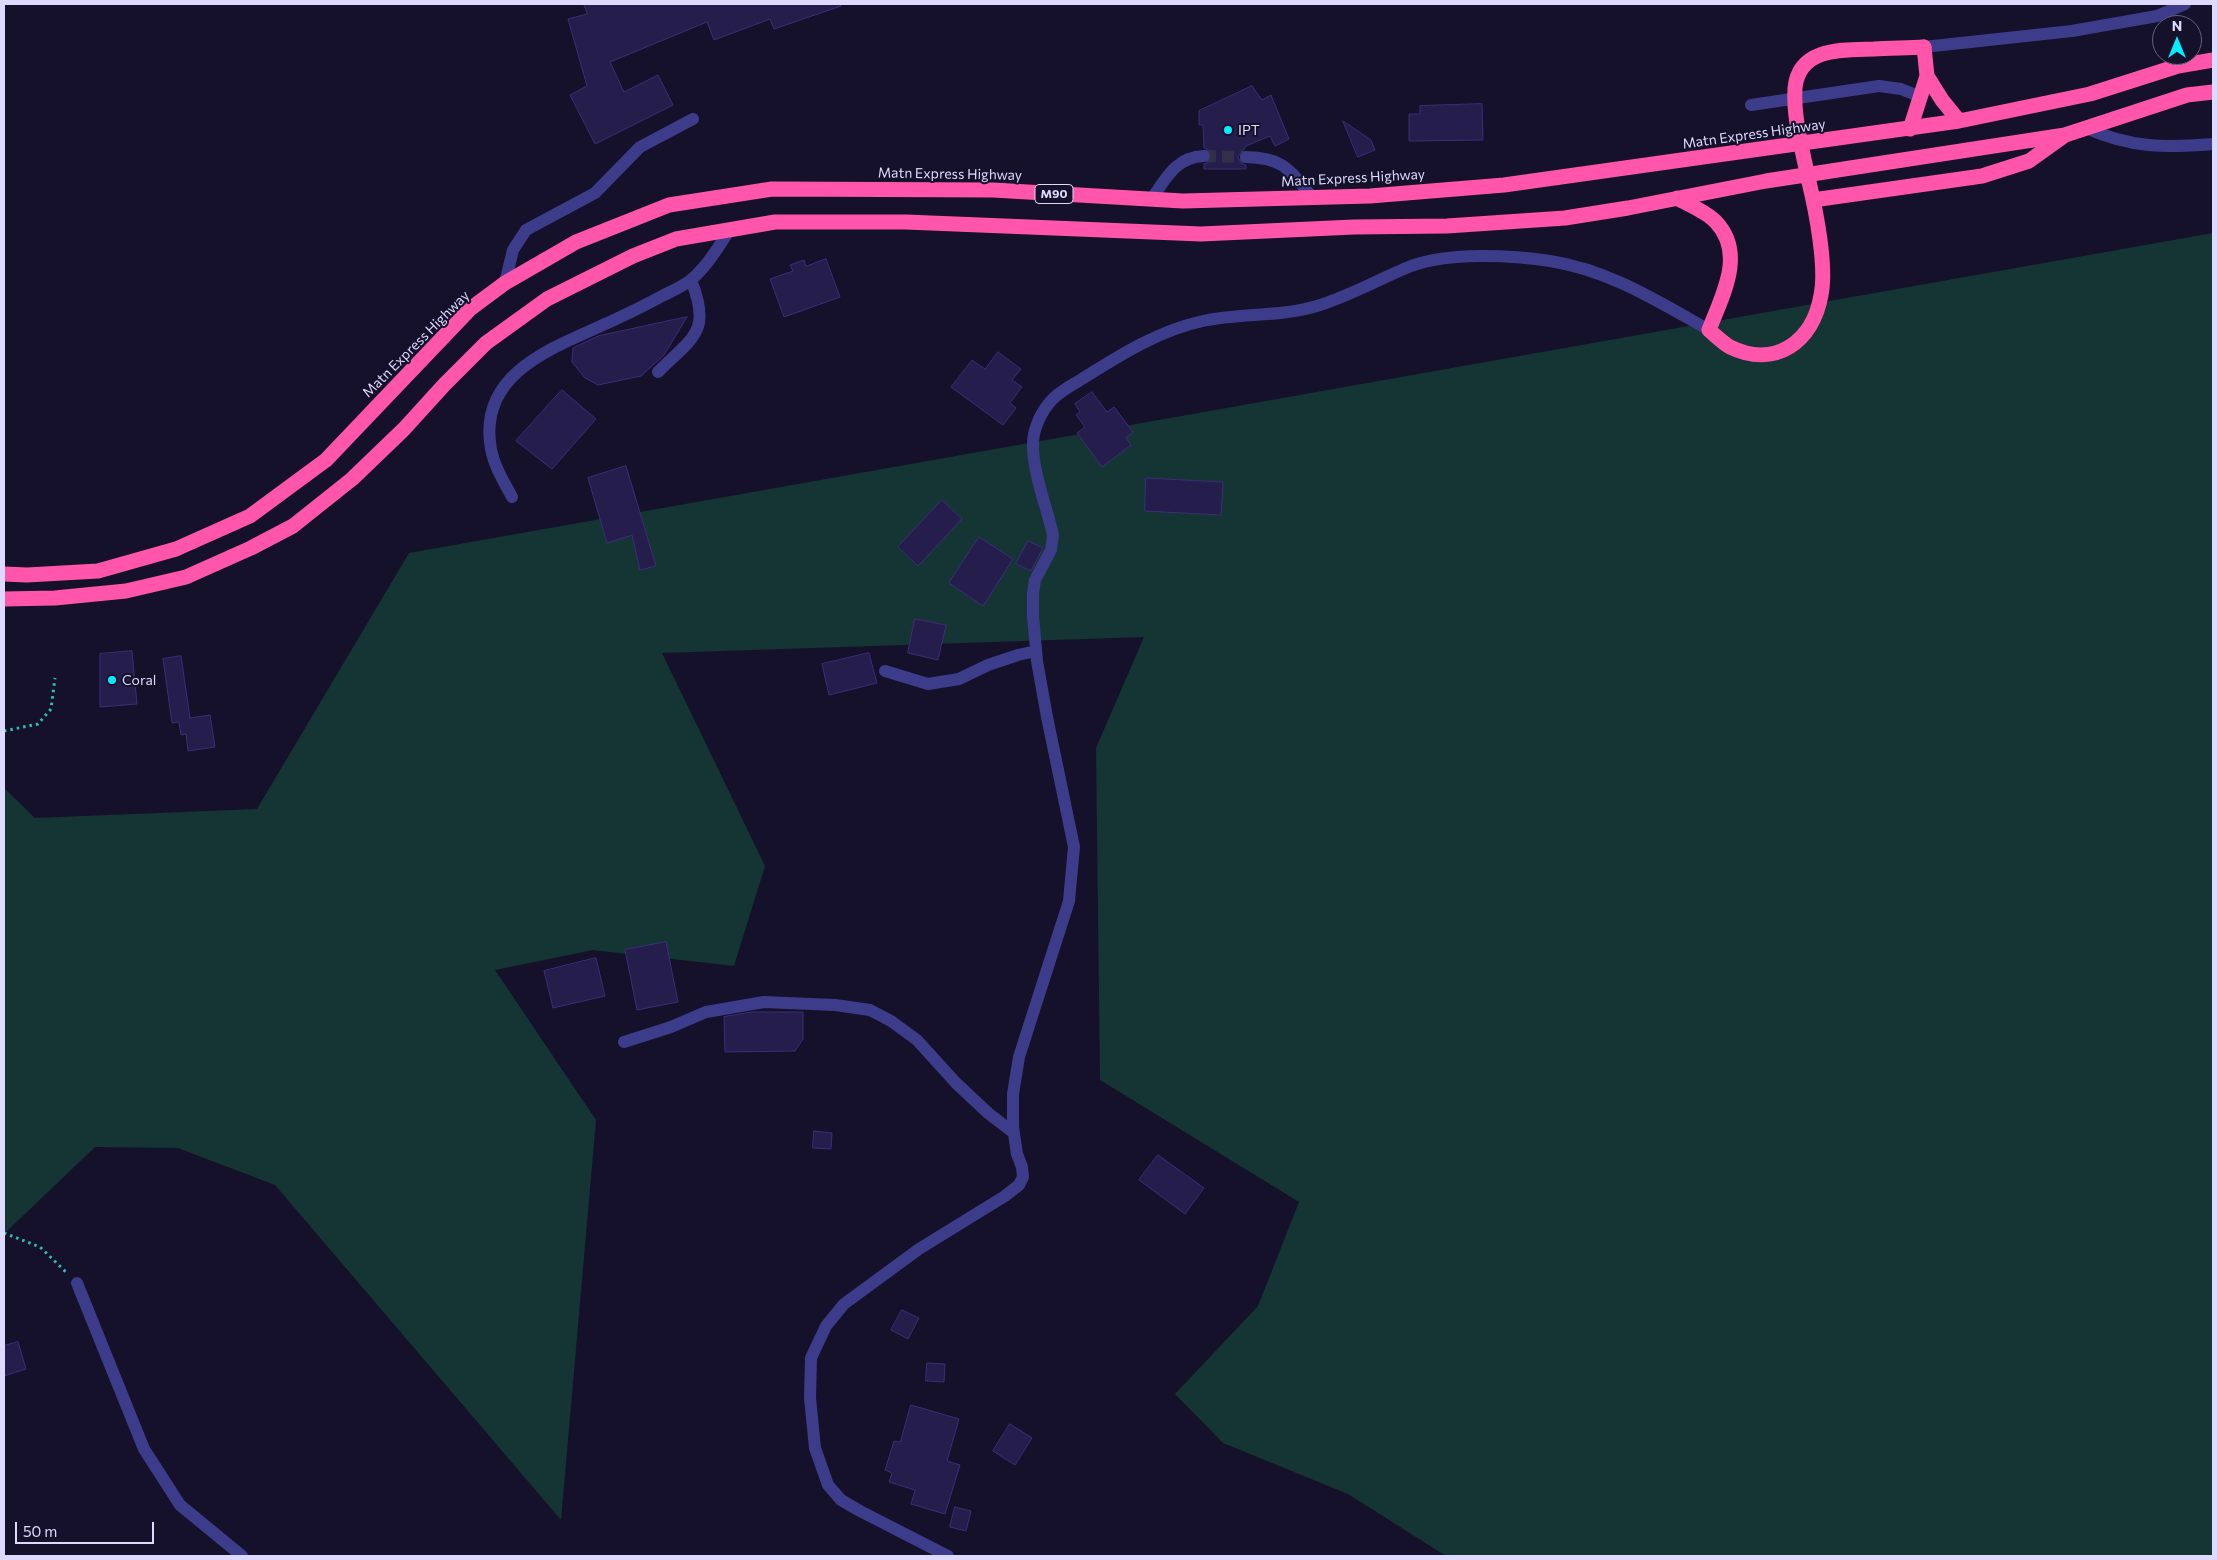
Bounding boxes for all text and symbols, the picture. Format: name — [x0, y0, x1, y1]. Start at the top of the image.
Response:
north arrow — [2152, 15, 2202, 65]
text: N — [2172, 17, 2182, 34]
street label: Matn Express Highway — [1681, 116, 1827, 152]
place label: IPT — [1238, 122, 1260, 138]
marker: IPT — [1222, 124, 1234, 136]
street label: Matn Express Highway — [878, 164, 1022, 184]
street label: Matn Express Highway — [1281, 166, 1425, 190]
road number: M90 — [1035, 184, 1073, 203]
street label: Matn Express Highway — [359, 287, 473, 401]
place label: Coral — [122, 672, 156, 688]
marker: Coral — [106, 674, 118, 686]
scale bar — [18, 1512, 156, 1544]
text: 50 m — [23, 1522, 57, 1540]

